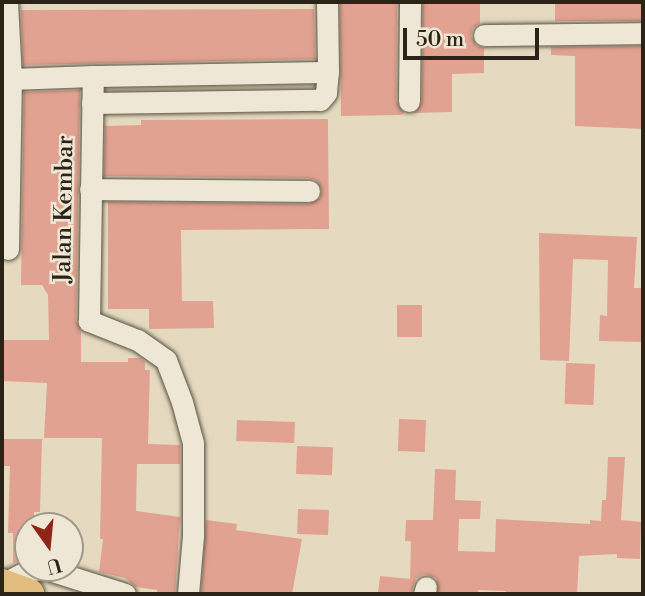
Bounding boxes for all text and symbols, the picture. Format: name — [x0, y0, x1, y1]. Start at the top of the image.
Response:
scale bar — [407, 14, 544, 58]
text: 50 m — [416, 27, 464, 53]
street label: Jalan Kembar — [49, 135, 81, 283]
north arrow — [14, 512, 84, 582]
text: U — [44, 552, 64, 579]

